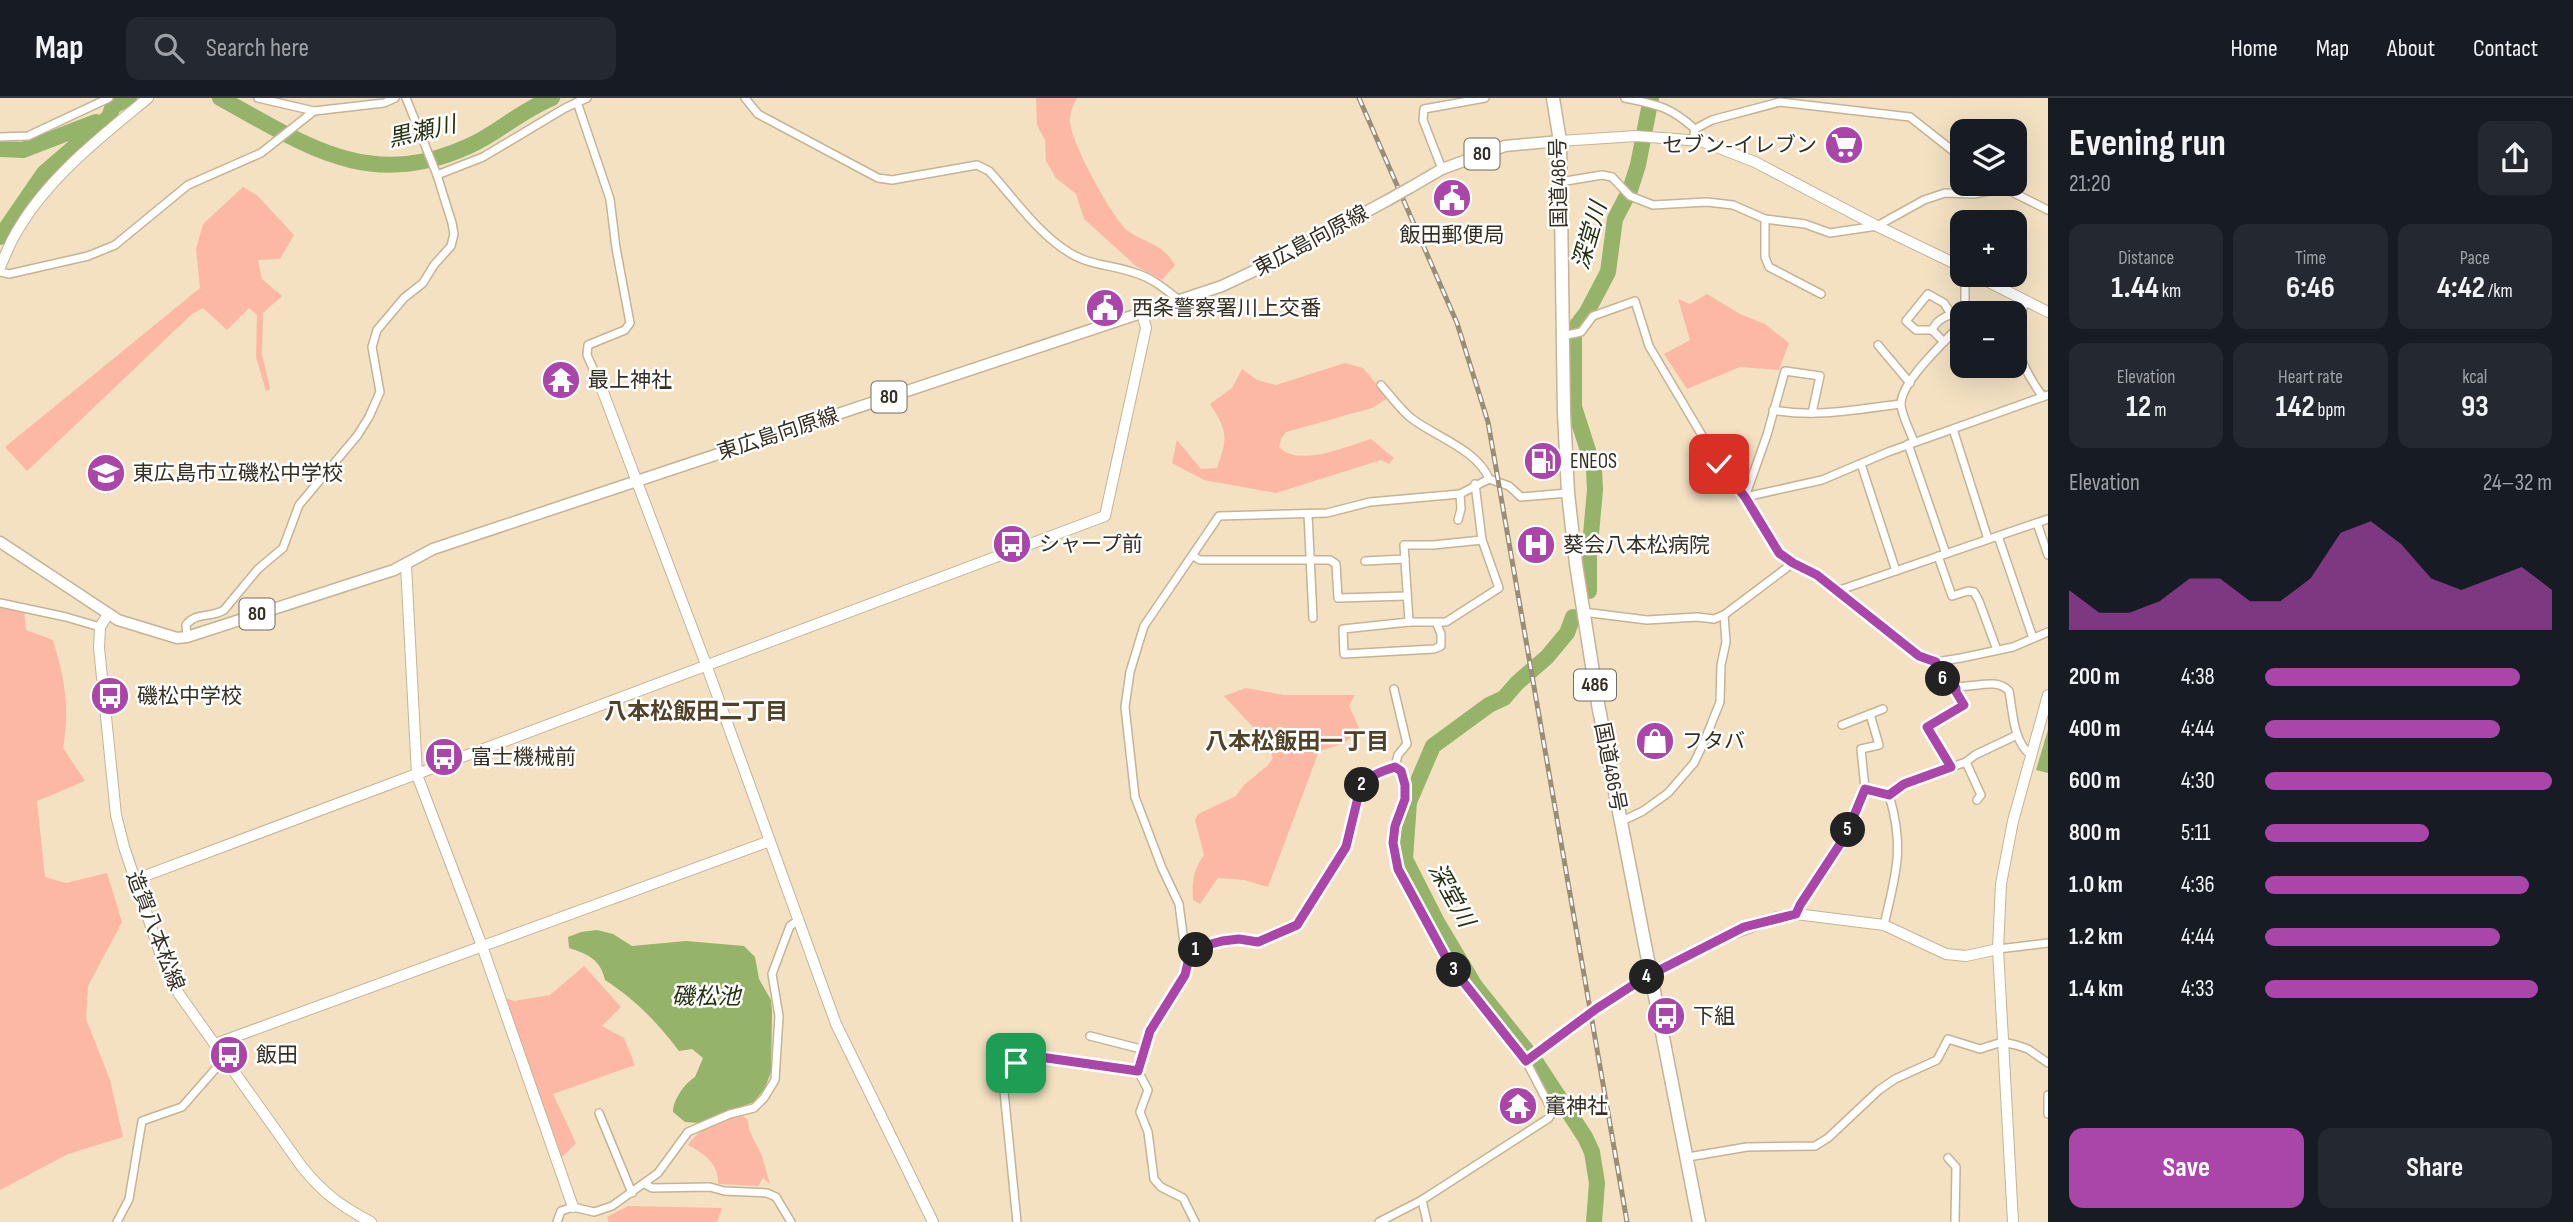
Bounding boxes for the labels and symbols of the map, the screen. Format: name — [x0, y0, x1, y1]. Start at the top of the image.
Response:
water label: 黒瀬川 — [385, 110, 462, 153]
supermarket icon: セブン-イレブン — [1823, 124, 1865, 166]
place label: セブン-イレブン — [1662, 133, 1817, 158]
road number: 80 — [1464, 138, 1500, 170]
street label: 国道486号 — [1546, 138, 1572, 228]
public building icon: 飯田郵便局 — [1431, 177, 1473, 219]
water label: 深堂川 — [1567, 196, 1614, 273]
street label: 東広島向原線 — [1250, 200, 1372, 282]
place label: 飯田郵便局 — [1400, 223, 1505, 248]
public building icon: 西条警察署川上交番 — [1084, 287, 1126, 329]
place label: 西条警察署川上交番 — [1132, 296, 1321, 321]
temple icon: 最上神社 — [540, 359, 582, 401]
place label: 最上神社 — [588, 368, 672, 393]
road number: 80 — [872, 382, 906, 412]
street label: 東広島向原線 — [714, 403, 842, 465]
pin — [1689, 434, 1749, 494]
fuel station icon: ENEOS — [1522, 440, 1564, 482]
place label: ENEOS — [1570, 449, 1617, 474]
school or university icon: 東広島市立磯松中学校 — [85, 452, 127, 494]
place label: 東広島市立磯松中学校 — [133, 461, 343, 486]
bus stop icon: シャープ前 — [991, 523, 1033, 565]
hospital icon: 葵会八本松病院 — [1515, 524, 1557, 566]
place label: シャープ前 — [1039, 532, 1143, 557]
place label: 葵会八本松病院 — [1563, 533, 1710, 558]
road number: 80 — [240, 598, 274, 629]
pin: 6 — [1926, 662, 1960, 696]
road number: 486 — [1574, 670, 1616, 700]
bus stop icon: 磯松中学校 — [89, 675, 131, 717]
place label: 磯松中学校 — [137, 684, 242, 709]
district label: 八本松飯田二丁目 — [604, 698, 788, 726]
street label: 国道486号 — [1589, 720, 1631, 814]
shop icon: フタバ — [1634, 720, 1676, 762]
district label: 八本松飯田一丁目 — [1205, 728, 1389, 756]
place label: フタバ — [1682, 729, 1745, 754]
bus stop icon: 富士機械前 — [423, 736, 465, 778]
place label: 富士機械前 — [471, 745, 576, 770]
pin: 2 — [1344, 768, 1380, 802]
pin: 5 — [1830, 812, 1866, 848]
water label: 深堂川 — [1422, 858, 1481, 935]
street label: 造賀八本松線 — [121, 868, 189, 994]
pin: 1 — [1178, 932, 1214, 968]
pin: 3 — [1436, 952, 1472, 988]
pin: 4 — [1630, 960, 1664, 994]
water label: 磯松池 — [672, 983, 743, 1011]
bus stop icon: 下組 — [1645, 995, 1687, 1037]
place label: 下組 — [1693, 1004, 1735, 1029]
pin — [986, 1033, 1046, 1093]
bus stop icon: 飯田 — [208, 1034, 250, 1076]
place label: 飯田 — [256, 1043, 298, 1068]
temple icon: 竃神社 — [1497, 1085, 1539, 1127]
place label: 竃神社 — [1545, 1094, 1608, 1119]

